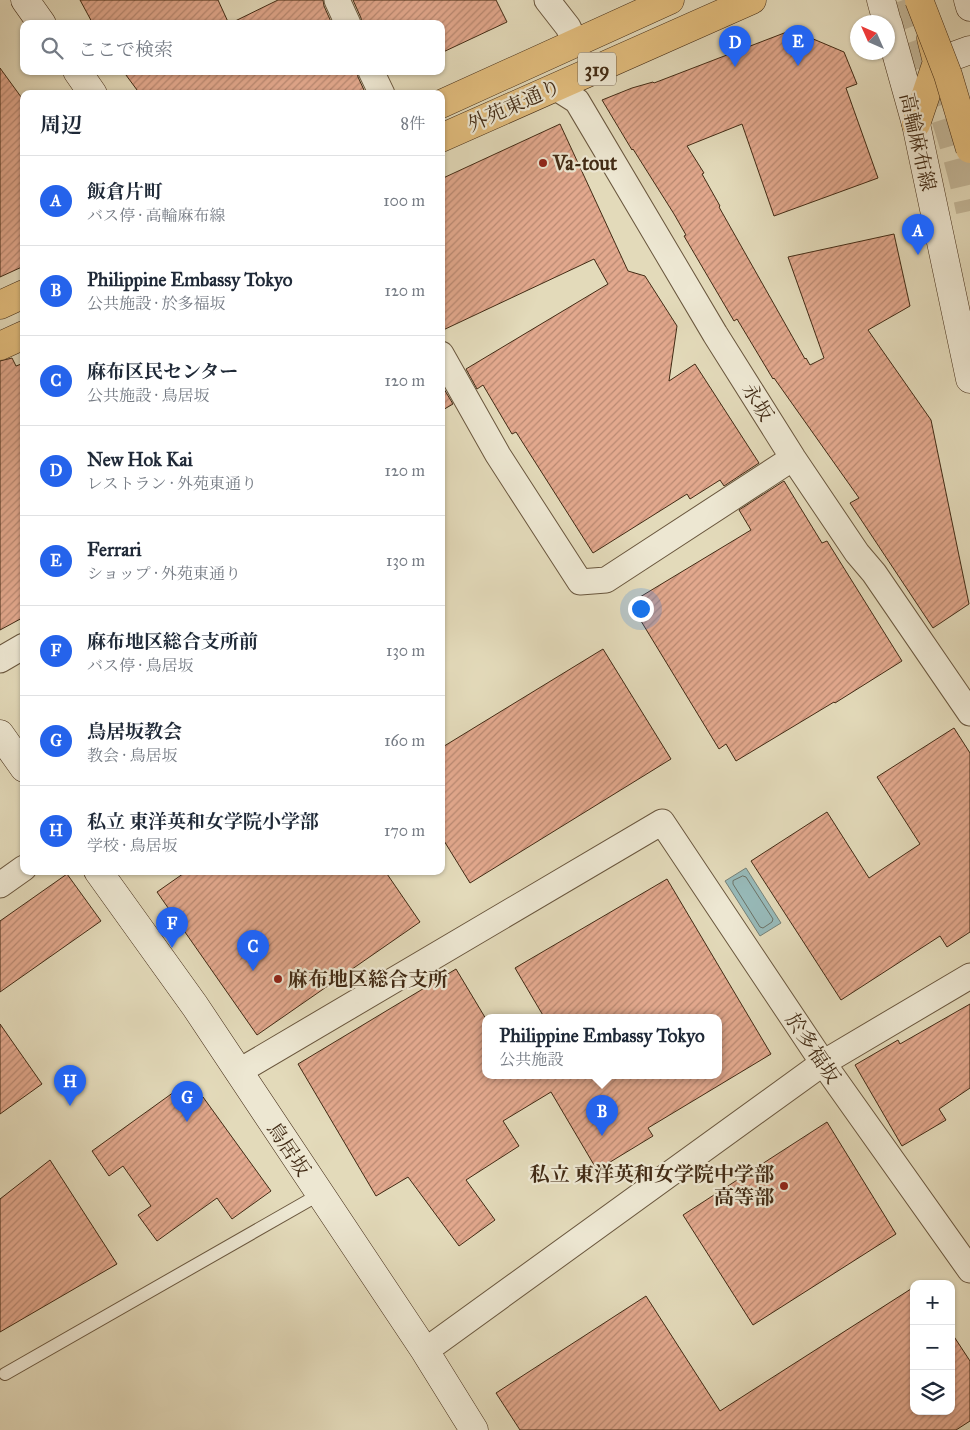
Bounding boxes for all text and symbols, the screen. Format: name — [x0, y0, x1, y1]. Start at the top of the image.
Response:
north arrow — [850, 15, 895, 60]
search box — [20, 20, 445, 75]
pin: E — [782, 25, 814, 66]
pin: D — [719, 26, 751, 67]
icon: search — [38, 34, 66, 62]
text: ここで検索 — [78, 38, 173, 61]
road number: 319 — [578, 52, 616, 86]
street label: 外苑東通り — [463, 74, 565, 136]
street label: 高輪麻布線 — [895, 91, 941, 193]
text: 周辺 — [40, 112, 82, 138]
text: 8件 — [400, 114, 425, 133]
place label: Va-tout — [552, 151, 618, 175]
marker: Va-tout — [537, 157, 549, 169]
text: 飯倉片町 — [87, 180, 163, 203]
text: A — [51, 191, 61, 210]
text: 100 m — [383, 191, 425, 210]
text: バス停 · 高輪麻布線 — [87, 206, 225, 225]
pin: A — [902, 214, 934, 255]
text: Philippine Embassy Tokyo — [87, 268, 292, 291]
text: B — [51, 281, 61, 300]
text: 120 m — [385, 281, 425, 300]
text: 公共施設 · 於多福坂 — [87, 294, 225, 313]
text: 麻布区民センター — [87, 360, 238, 383]
text: C — [51, 371, 61, 390]
text: 120 m — [385, 371, 425, 390]
street label: 永坂 — [737, 379, 779, 425]
text: 公共施設 · 鳥居坂 — [87, 386, 209, 405]
text: New Hok Kai — [87, 448, 193, 471]
text: D — [50, 461, 62, 480]
text: 120 m — [385, 461, 425, 480]
text: レストラン · 外苑東通り — [87, 474, 257, 493]
text: Ferrari — [87, 538, 142, 561]
text: E — [50, 551, 62, 570]
text: 130 m — [386, 551, 425, 570]
text: ショップ · 外苑東通り — [87, 564, 241, 583]
your location — [628, 596, 654, 622]
text: 麻布地区総合支所前 — [87, 630, 258, 653]
text: F — [51, 641, 61, 660]
text: 130 m — [386, 641, 425, 660]
text: バス停 · 鳥居坂 — [87, 656, 193, 675]
text: 鳥居坂教会 — [87, 720, 182, 743]
text: G — [50, 731, 62, 750]
text: 160 m — [384, 731, 425, 750]
text: 教会 · 鳥居坂 — [87, 746, 177, 765]
text: 私立 東洋英和女学院小学部 — [87, 810, 319, 833]
text: H — [49, 821, 63, 840]
text: 170 m — [384, 821, 425, 840]
text: 学校 · 鳥居坂 — [87, 836, 177, 855]
pin: F — [156, 907, 188, 948]
pin: C — [237, 930, 269, 971]
place label: 麻布地区総合支所 — [288, 967, 448, 991]
marker: 麻布地区総合支所 — [272, 973, 284, 985]
street label: 於多福坂 — [781, 1008, 845, 1088]
popup — [482, 1014, 722, 1079]
text: Philippine Embassy Tokyo — [499, 1024, 705, 1047]
text: 公共施設 — [499, 1050, 563, 1069]
pin: H — [54, 1065, 86, 1106]
pin: G — [171, 1081, 203, 1122]
pin: B — [586, 1095, 618, 1136]
street label: 鳥居坂 — [262, 1117, 316, 1181]
place label: 私立 東洋英和女学院中学部 高等部 — [530, 1162, 774, 1209]
marker: 私立 東洋英和女学院中学部 高等部 — [778, 1180, 790, 1192]
map controls — [910, 1280, 955, 1415]
button: + — [910, 1280, 955, 1325]
button: − — [910, 1325, 955, 1370]
button: layers — [910, 1370, 955, 1415]

